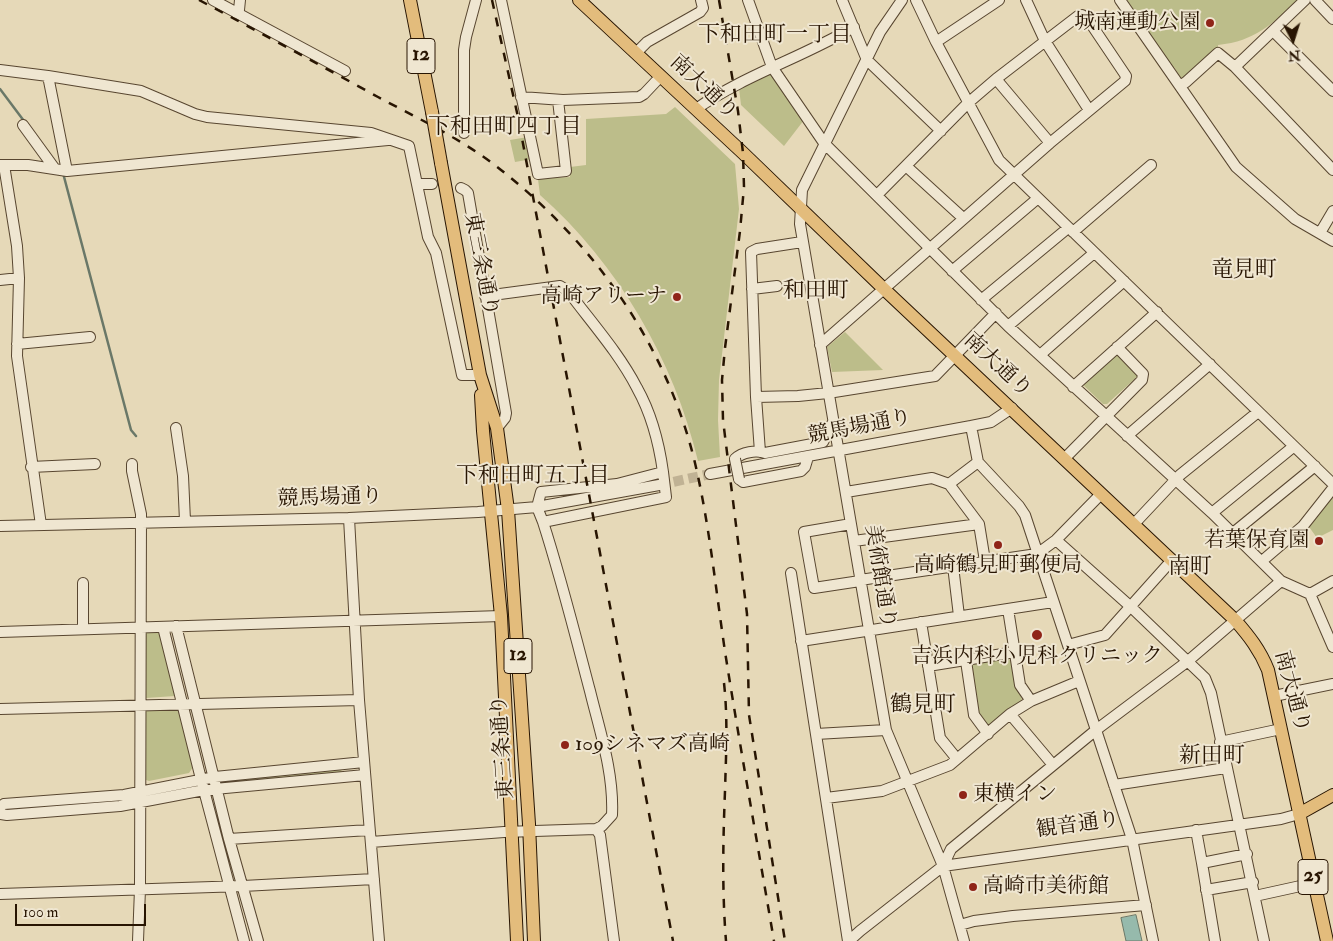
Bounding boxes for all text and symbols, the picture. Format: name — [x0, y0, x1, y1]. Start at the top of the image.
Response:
place label: 城南運動公園 — [1074, 10, 1200, 36]
north arrow — [1268, 15, 1318, 65]
marker: 城南運動公園 — [1204, 17, 1216, 29]
district label: 下和田町一丁目 — [698, 23, 852, 49]
road number: 12 — [407, 38, 435, 74]
text: N — [1287, 46, 1301, 64]
street label: 南大通り — [664, 50, 742, 126]
district label: 下和田町四丁目 — [428, 115, 582, 141]
street label: 東三条通り — [458, 211, 502, 319]
district label: 竜見町 — [1211, 258, 1277, 284]
district label: 和田町 — [783, 279, 849, 305]
place label: 高崎アリーナ — [541, 284, 667, 310]
marker: 高崎アリーナ — [671, 291, 683, 303]
street label: 南大通り — [958, 328, 1036, 404]
street label: 競馬場通り — [806, 406, 914, 450]
district label: 下和田町五丁目 — [456, 464, 610, 490]
street label: 競馬場通り — [277, 485, 383, 513]
street label: 美術館通り — [858, 523, 900, 631]
place label: 若葉保育園 — [1204, 528, 1309, 554]
marker: 若葉保育園 — [1313, 535, 1325, 547]
marker: 高崎鶴見町郵便局 — [992, 539, 1004, 551]
place label: 高崎鶴見町郵便局 — [914, 553, 1082, 579]
district label: 南町 — [1168, 555, 1212, 581]
marker: 吉浜内科小児科クリニック — [1030, 628, 1044, 642]
road number: 12 — [504, 638, 532, 674]
place label: 吉浜内科小児科クリニック — [911, 644, 1163, 670]
street label: 南大通り — [1268, 648, 1314, 736]
district label: 鶴見町 — [890, 693, 956, 719]
street label: 東三条通り — [488, 694, 520, 800]
place label: 109シネマズ高崎 — [575, 732, 730, 758]
marker: 109シネマズ高崎 — [559, 739, 571, 751]
district label: 新田町 — [1179, 744, 1245, 770]
place label: 東横イン — [973, 782, 1057, 808]
marker: 東横イン — [957, 789, 969, 801]
street label: 観音通り — [1035, 808, 1121, 844]
road number: 25 — [1298, 860, 1328, 894]
place label: 高崎市美術館 — [983, 874, 1109, 900]
marker: 高崎市美術館 — [967, 881, 979, 893]
scale bar — [18, 894, 149, 926]
text: 100 m — [23, 903, 58, 922]

